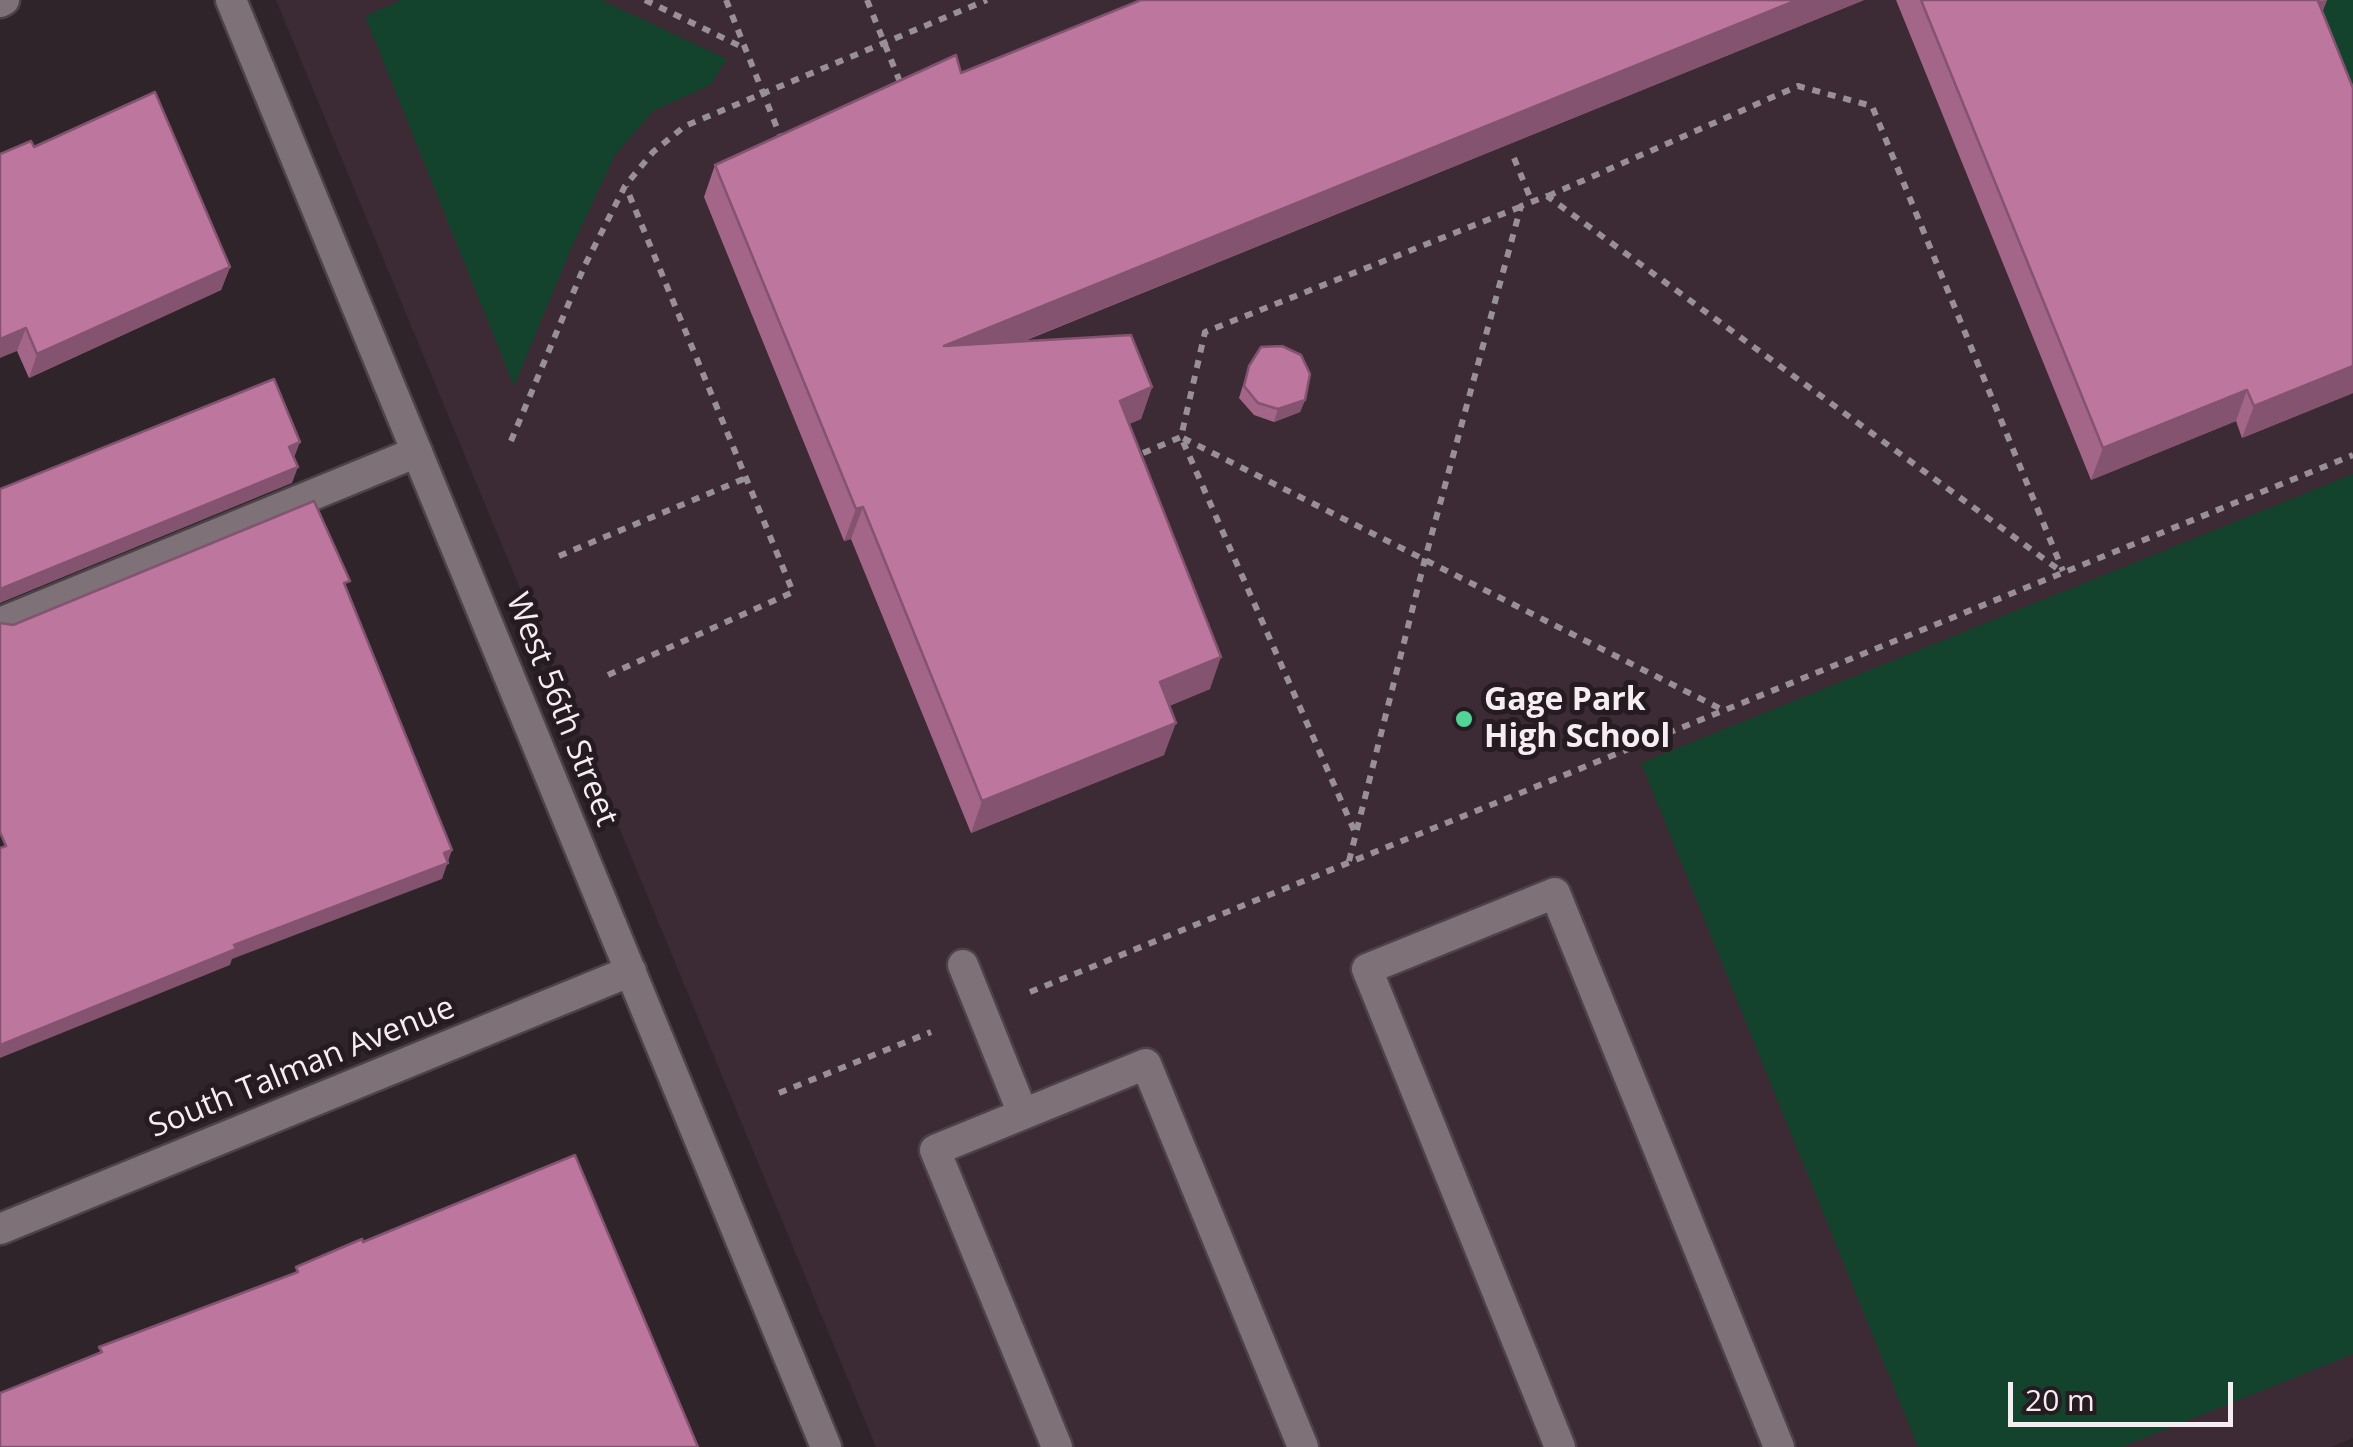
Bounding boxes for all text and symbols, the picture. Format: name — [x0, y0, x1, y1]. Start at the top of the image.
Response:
street label: West 56th Street — [497, 588, 625, 832]
place label: Gage Park High School — [1484, 682, 1670, 757]
marker: Gage Park High School — [1453, 708, 1475, 730]
street label: South Talman Avenue — [144, 989, 460, 1147]
scale bar — [2013, 1362, 2238, 1424]
text: 20 m — [2025, 1379, 2095, 1420]

